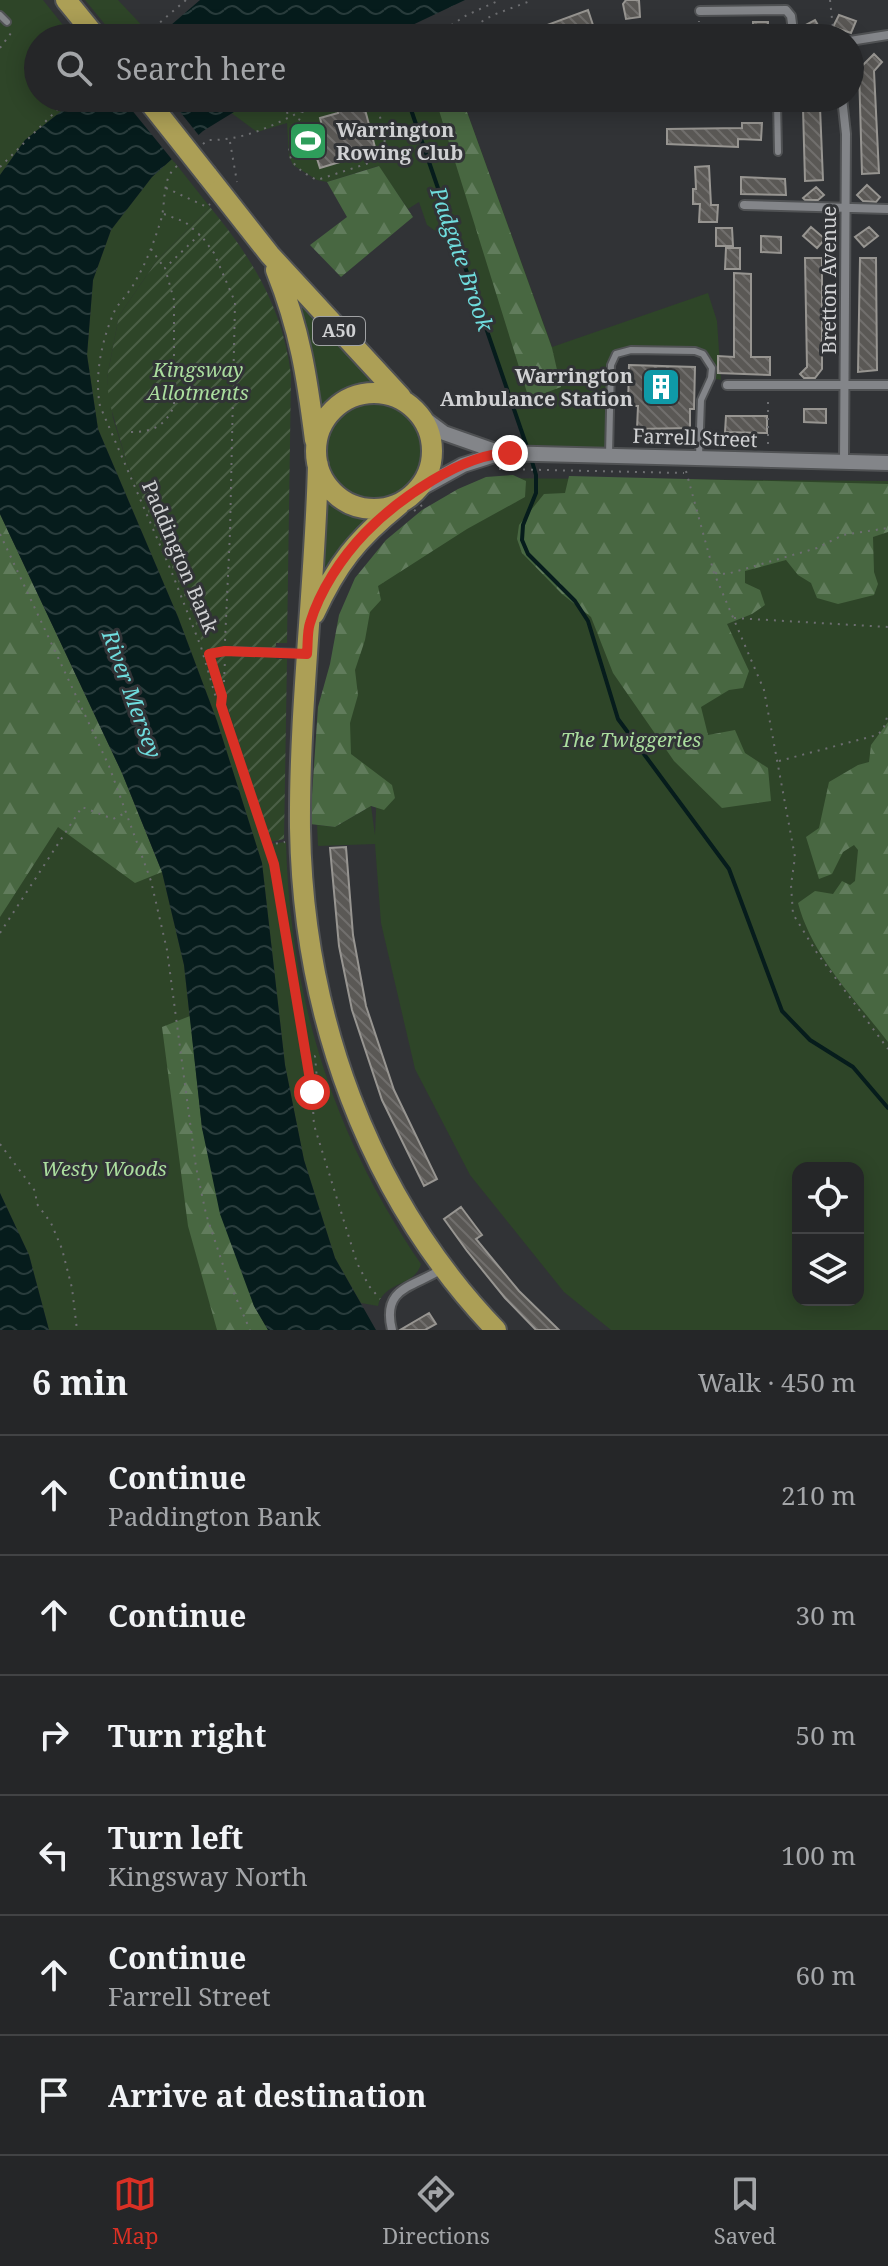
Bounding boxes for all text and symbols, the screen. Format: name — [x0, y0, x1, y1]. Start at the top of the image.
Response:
search box — [24, 24, 864, 112]
icon: search — [52, 46, 96, 90]
text: Search here — [116, 48, 286, 89]
place label: Warrington Rowing Club — [336, 116, 463, 166]
sports icon: Warrington Rowing Club — [287, 120, 329, 162]
water label: Padgate Brook — [424, 182, 502, 336]
street label: Bretton Avenue — [815, 206, 842, 354]
road number: A50 — [313, 317, 365, 345]
park label: Kingsway Allotments — [145, 356, 249, 406]
place label: Warrington Ambulance Station — [440, 362, 633, 412]
building icon: Warrington Ambulance Station — [640, 366, 682, 408]
street label: Farrell Street — [632, 422, 758, 453]
route end — [492, 435, 528, 471]
street label: Paddington Bank — [136, 476, 225, 638]
water label: River Mersey — [96, 624, 170, 762]
park label: The Twiggeries — [561, 726, 701, 753]
route start — [294, 1074, 330, 1110]
park label: Westy Woods — [41, 1155, 167, 1182]
map controls — [792, 1162, 864, 1306]
button: locate — [792, 1162, 864, 1234]
button: layers — [792, 1234, 864, 1306]
text: 6 min — [32, 1359, 128, 1405]
text: Walk · 450 m — [698, 1364, 856, 1400]
text: Continue — [108, 1457, 246, 1498]
icon: ahead — [32, 1473, 76, 1517]
text: 210 m — [781, 1477, 856, 1513]
text: Paddington Bank — [108, 1498, 321, 1534]
icon: ahead — [32, 1593, 76, 1637]
text: Continue — [108, 1595, 246, 1636]
text: 30 m — [796, 1597, 856, 1633]
icon: right — [32, 1713, 76, 1757]
text: Turn right — [108, 1715, 266, 1756]
text: 50 m — [796, 1717, 856, 1753]
text: Turn left — [108, 1817, 243, 1858]
icon: left — [32, 1833, 76, 1877]
text: 100 m — [781, 1837, 856, 1873]
text: Kingsway North — [108, 1858, 308, 1894]
text: Continue — [108, 1937, 246, 1978]
icon: ahead — [32, 1953, 76, 1997]
text: 60 m — [796, 1957, 856, 1993]
text: Farrell Street — [108, 1978, 271, 2014]
icon: arrive — [32, 2073, 76, 2117]
text: Arrive at destination — [108, 2075, 427, 2116]
tab: Map — [112, 2172, 158, 2250]
tab: Directions — [382, 2172, 490, 2250]
tab: Saved — [714, 2172, 776, 2250]

